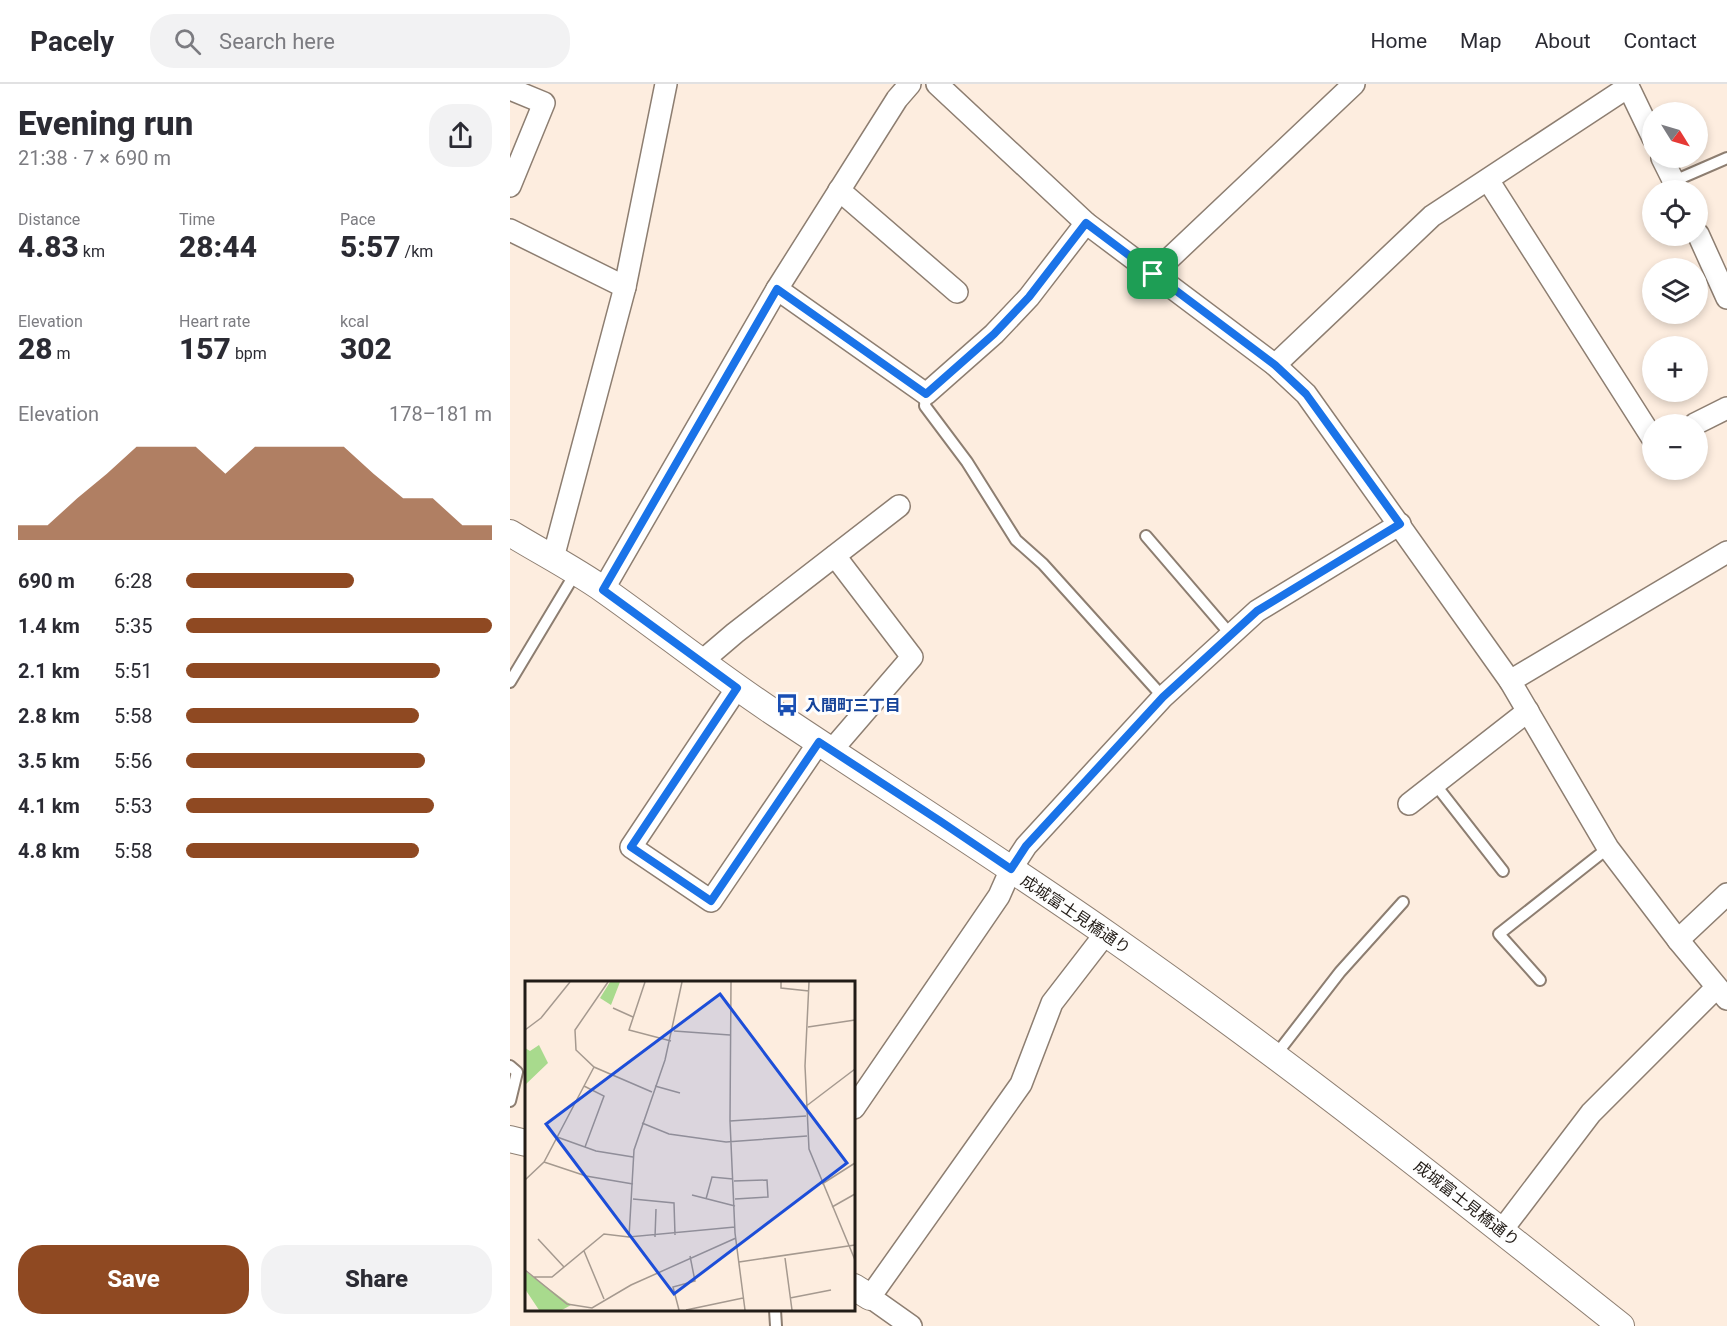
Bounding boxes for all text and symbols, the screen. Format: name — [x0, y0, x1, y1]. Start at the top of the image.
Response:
search box — [150, 14, 570, 68]
text: Pacely — [30, 25, 114, 58]
icon: search — [171, 25, 204, 58]
text: Search here — [219, 29, 335, 54]
text: Home — [1371, 29, 1427, 53]
text: Map — [1460, 29, 1502, 53]
text: About — [1535, 29, 1591, 53]
text: Contact — [1624, 29, 1697, 53]
north arrow — [1642, 102, 1708, 168]
map controls — [1642, 102, 1708, 480]
text: Evening run — [18, 104, 193, 143]
button: share — [429, 104, 492, 167]
text: 21:38 · 7 × 690 m — [18, 146, 171, 170]
button: locate — [1642, 180, 1708, 246]
text: Distance — [18, 210, 80, 229]
text: Time — [179, 210, 215, 229]
text: Pace — [340, 210, 376, 229]
text: 4.83 — [18, 229, 79, 264]
text: 28:44 — [179, 229, 257, 264]
text: 5:57 — [340, 229, 401, 264]
text: km — [79, 242, 105, 261]
text: /km — [401, 242, 433, 261]
pin — [1127, 248, 1178, 299]
icon: arrive — [1136, 257, 1169, 290]
button: layers — [1642, 258, 1708, 324]
text: Elevation — [18, 312, 83, 331]
text: Heart rate — [179, 312, 250, 331]
text: kcal — [340, 312, 369, 331]
text: 28 — [18, 331, 53, 366]
text: 157 — [179, 331, 231, 366]
text: 302 — [340, 331, 392, 366]
button: + — [1642, 336, 1708, 402]
text: m — [53, 344, 71, 363]
text: bpm — [231, 344, 267, 363]
text: Elevation — [18, 402, 99, 426]
text: 178–181 m — [389, 402, 492, 426]
button: − — [1642, 414, 1708, 480]
text: 690 m — [18, 569, 75, 593]
text: 6:28 — [114, 569, 153, 593]
text: 1.4 km — [18, 614, 80, 638]
text: 5:35 — [114, 614, 153, 638]
text: 2.1 km — [18, 659, 80, 683]
text: 5:51 — [114, 659, 153, 683]
bus stop icon: 入間町三丁目 — [774, 692, 800, 718]
place label: 入間町三丁目 — [805, 696, 901, 715]
text: 2.8 km — [18, 704, 80, 728]
text: 5:58 — [114, 704, 153, 728]
text: 3.5 km — [18, 749, 80, 773]
text: 5:56 — [114, 749, 153, 773]
text: 4.1 km — [18, 794, 80, 818]
text: 5:53 — [114, 794, 153, 818]
text: 4.8 km — [18, 839, 80, 863]
text: 5:58 — [114, 839, 153, 863]
street label: 成城富士見橋通り — [1017, 871, 1134, 958]
inset map — [525, 981, 855, 1311]
street label: 成城富士見橋通り — [1410, 1157, 1523, 1250]
button: Save — [18, 1245, 249, 1314]
button: Share — [261, 1245, 492, 1314]

